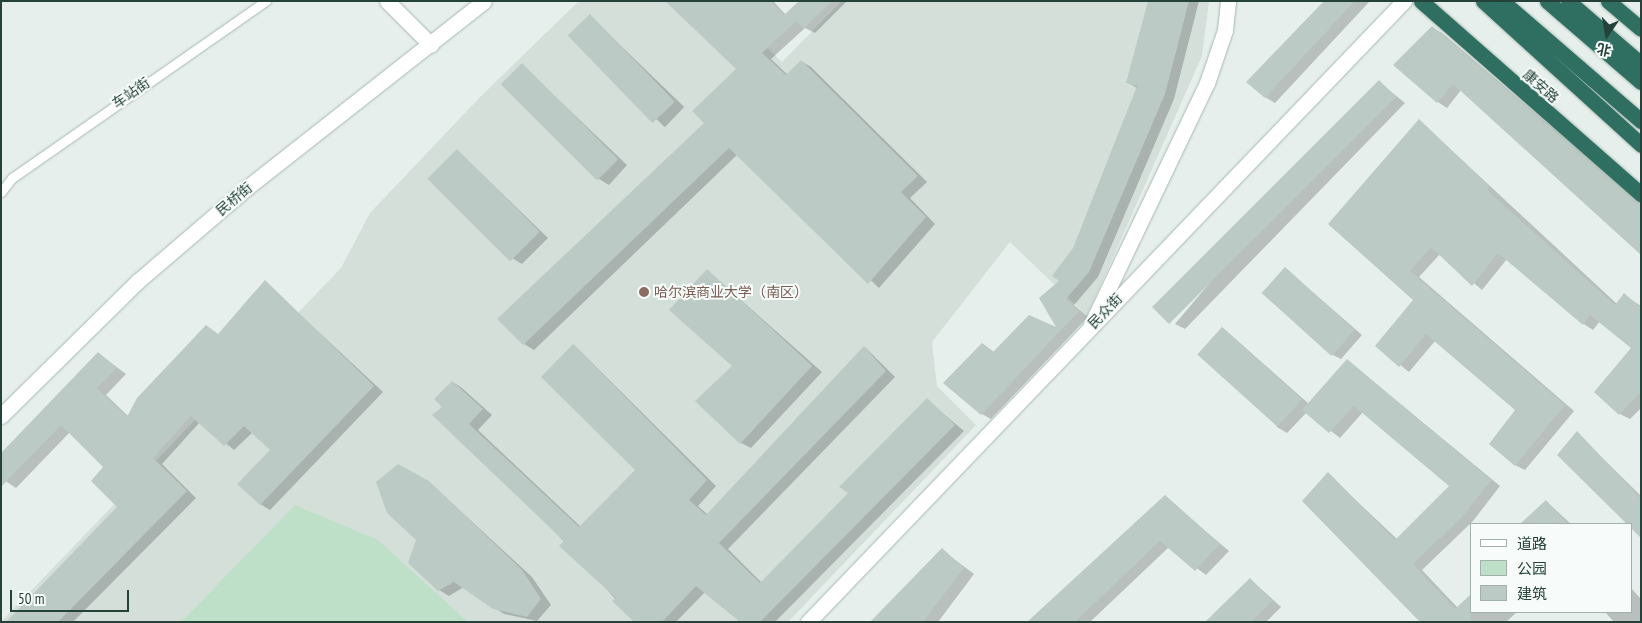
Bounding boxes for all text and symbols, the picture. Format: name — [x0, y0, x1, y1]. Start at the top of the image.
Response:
north arrow — [1582, 10, 1632, 60]
text: 北 — [1595, 39, 1613, 60]
street label: 康安路 — [1520, 66, 1562, 106]
street label: 车站街 — [109, 74, 153, 112]
street label: 民桥街 — [213, 179, 255, 219]
place label: 哈尔滨商业大学（南区） — [654, 284, 808, 300]
marker: 哈尔滨商业大学（南区） — [638, 286, 650, 298]
street label: 民众街 — [1084, 290, 1126, 332]
legend — [1470, 523, 1632, 613]
text: 道路 — [1517, 534, 1547, 553]
text: 公园 — [1517, 559, 1547, 578]
scale bar — [12, 580, 131, 612]
text: 建筑 — [1517, 584, 1547, 603]
text: 50 m — [18, 589, 44, 608]

